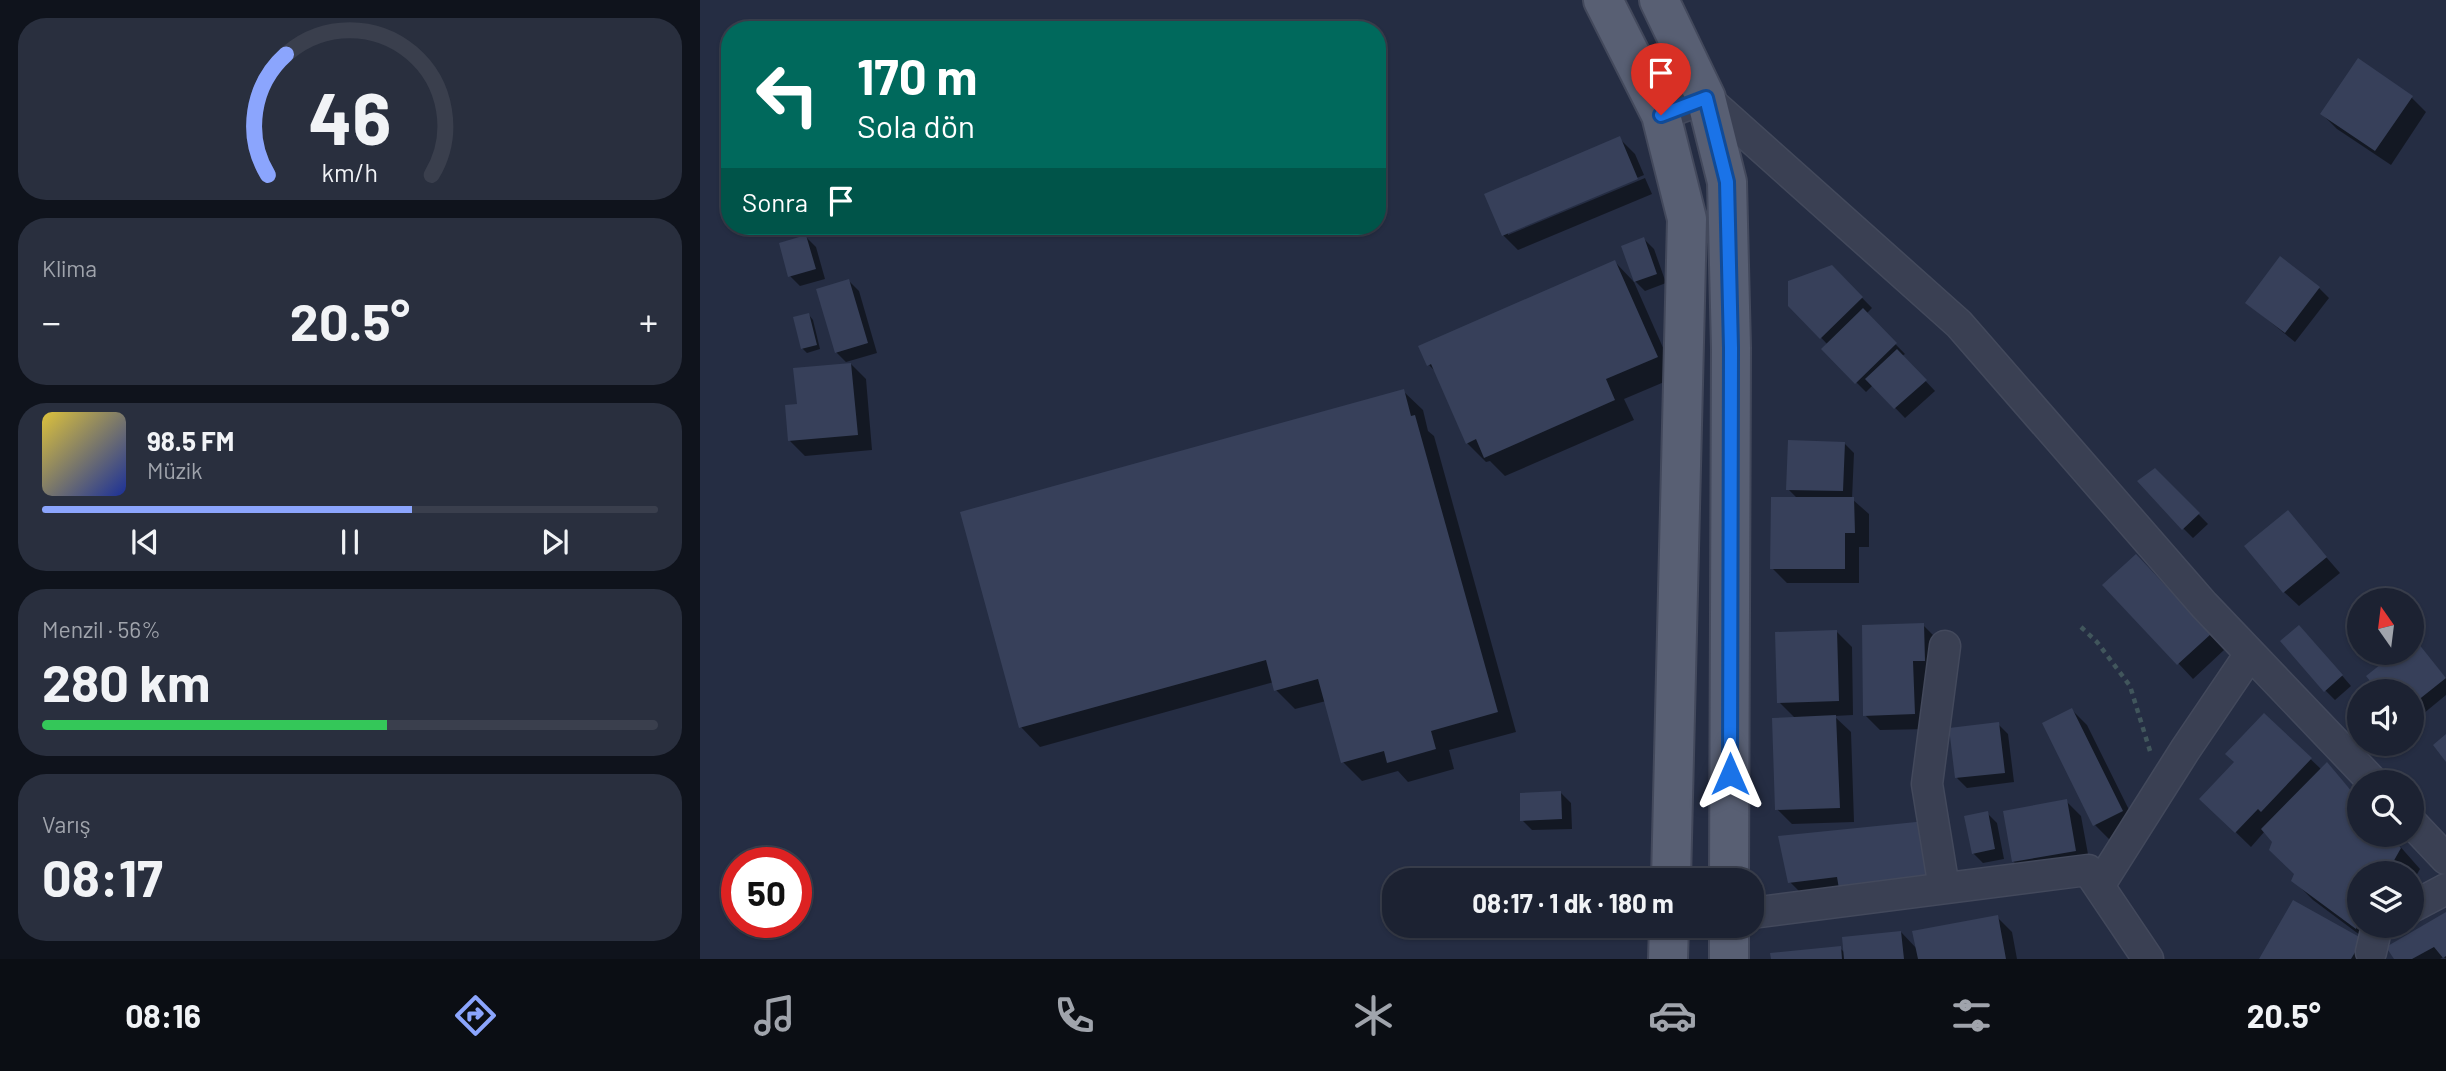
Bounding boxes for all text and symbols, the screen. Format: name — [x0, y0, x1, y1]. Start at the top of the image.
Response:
pin — [1631, 43, 1691, 115]
text: 170 m — [857, 46, 977, 105]
icon: left — [742, 49, 833, 140]
icon: arrive — [1642, 54, 1680, 92]
text: 46 — [308, 72, 392, 160]
text: Sola dön — [857, 106, 975, 144]
text: km/h — [322, 157, 378, 187]
icon: arrive — [822, 182, 860, 220]
text: Sonra — [742, 186, 808, 217]
text: Klima — [42, 254, 97, 282]
text: 20.5° — [290, 289, 410, 351]
text: − — [42, 298, 61, 344]
text: + — [639, 298, 658, 344]
text: 98.5 FM — [147, 425, 234, 456]
text: Müzik — [147, 456, 202, 484]
icon: previous — [126, 523, 164, 561]
icon: pause — [331, 523, 369, 561]
icon: next — [536, 523, 574, 561]
north arrow — [2347, 588, 2424, 665]
map controls — [2347, 588, 2424, 938]
text: Menzil · 56% — [42, 615, 161, 643]
text: 280 km — [42, 650, 210, 712]
button: sound — [2347, 679, 2424, 756]
position arrow — [1693, 737, 1767, 811]
button: search — [2347, 770, 2424, 847]
text: Varış — [42, 810, 91, 838]
text: 08:17 — [42, 845, 163, 907]
speed limit sign: 50 — [721, 847, 812, 938]
button: layers — [2347, 861, 2424, 938]
text: 08:17 · 1 dk · 180 m — [1472, 887, 1674, 918]
icon: directions — [451, 991, 500, 1040]
icon: music — [750, 991, 799, 1040]
icon: phone — [1050, 991, 1099, 1040]
icon: climate — [1349, 991, 1398, 1040]
icon: car — [1648, 991, 1697, 1040]
icon: filters — [1947, 991, 1996, 1040]
text: 08:16 — [125, 996, 201, 1034]
text: 20.5° — [2247, 996, 2321, 1034]

